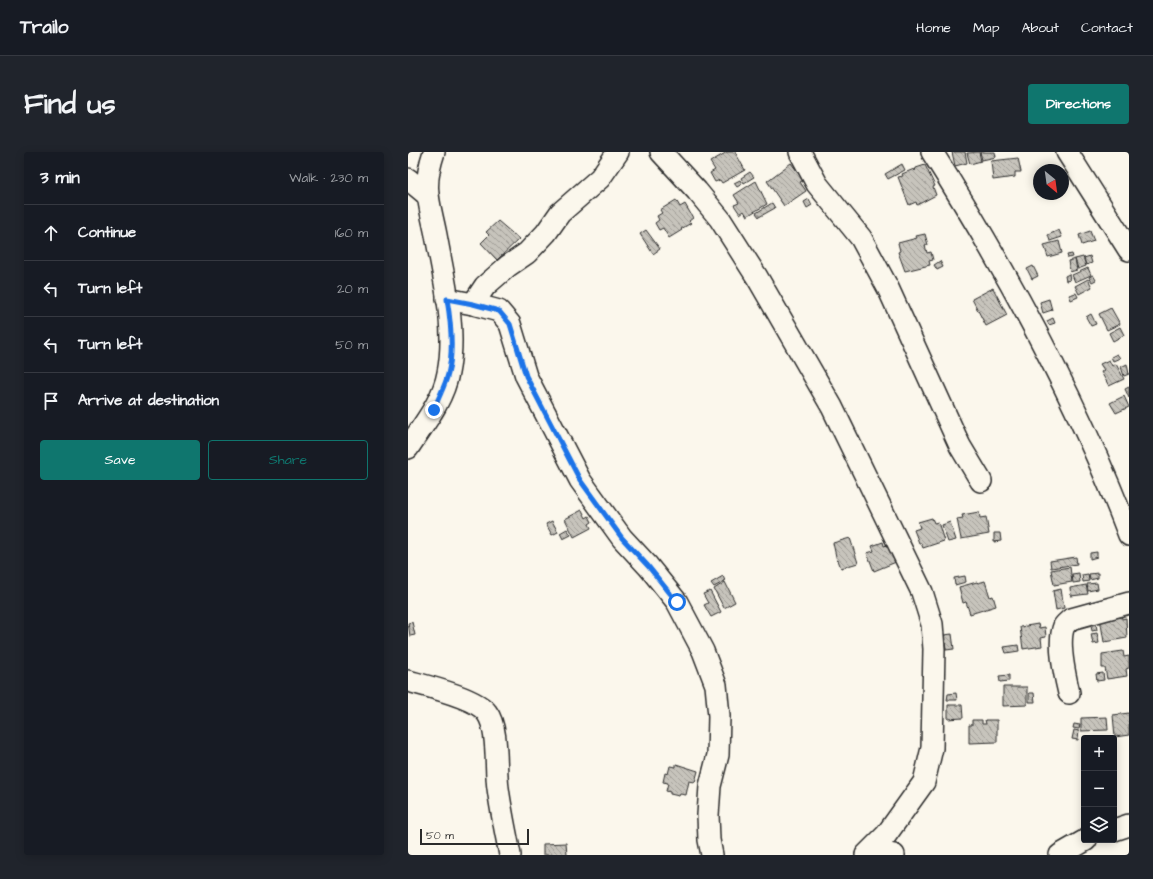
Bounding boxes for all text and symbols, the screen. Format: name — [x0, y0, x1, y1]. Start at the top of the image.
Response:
text: Trailo — [20, 14, 69, 41]
text: Home — [916, 18, 951, 38]
text: Map — [973, 18, 999, 38]
text: About — [1021, 18, 1059, 38]
text: Contact — [1081, 18, 1133, 38]
button: Directions — [1028, 84, 1129, 124]
text: Find us — [24, 85, 115, 124]
north arrow — [1033, 164, 1069, 200]
text: 3 min — [40, 166, 80, 190]
text: Walk · 230 m — [289, 169, 368, 187]
icon: ahead — [40, 222, 62, 244]
text: Continue — [78, 222, 136, 243]
text: 160 m — [335, 224, 368, 242]
icon: left — [40, 278, 62, 300]
text: Turn left — [78, 278, 142, 299]
text: 20 m — [337, 280, 368, 298]
icon: left — [40, 334, 62, 356]
text: Turn left — [78, 334, 142, 355]
text: 50 m — [335, 336, 368, 354]
icon: arrive — [40, 390, 62, 412]
text: Arrive at destination — [78, 390, 219, 411]
route end — [425, 401, 443, 419]
button: Save — [40, 440, 200, 480]
button: Share — [208, 440, 368, 480]
route start — [668, 593, 686, 611]
map controls — [1081, 735, 1117, 843]
button: + — [1081, 735, 1117, 771]
button: − — [1081, 771, 1117, 807]
button: layers — [1081, 807, 1117, 843]
scale bar — [420, 827, 529, 846]
text: 50 m — [426, 828, 454, 843]

